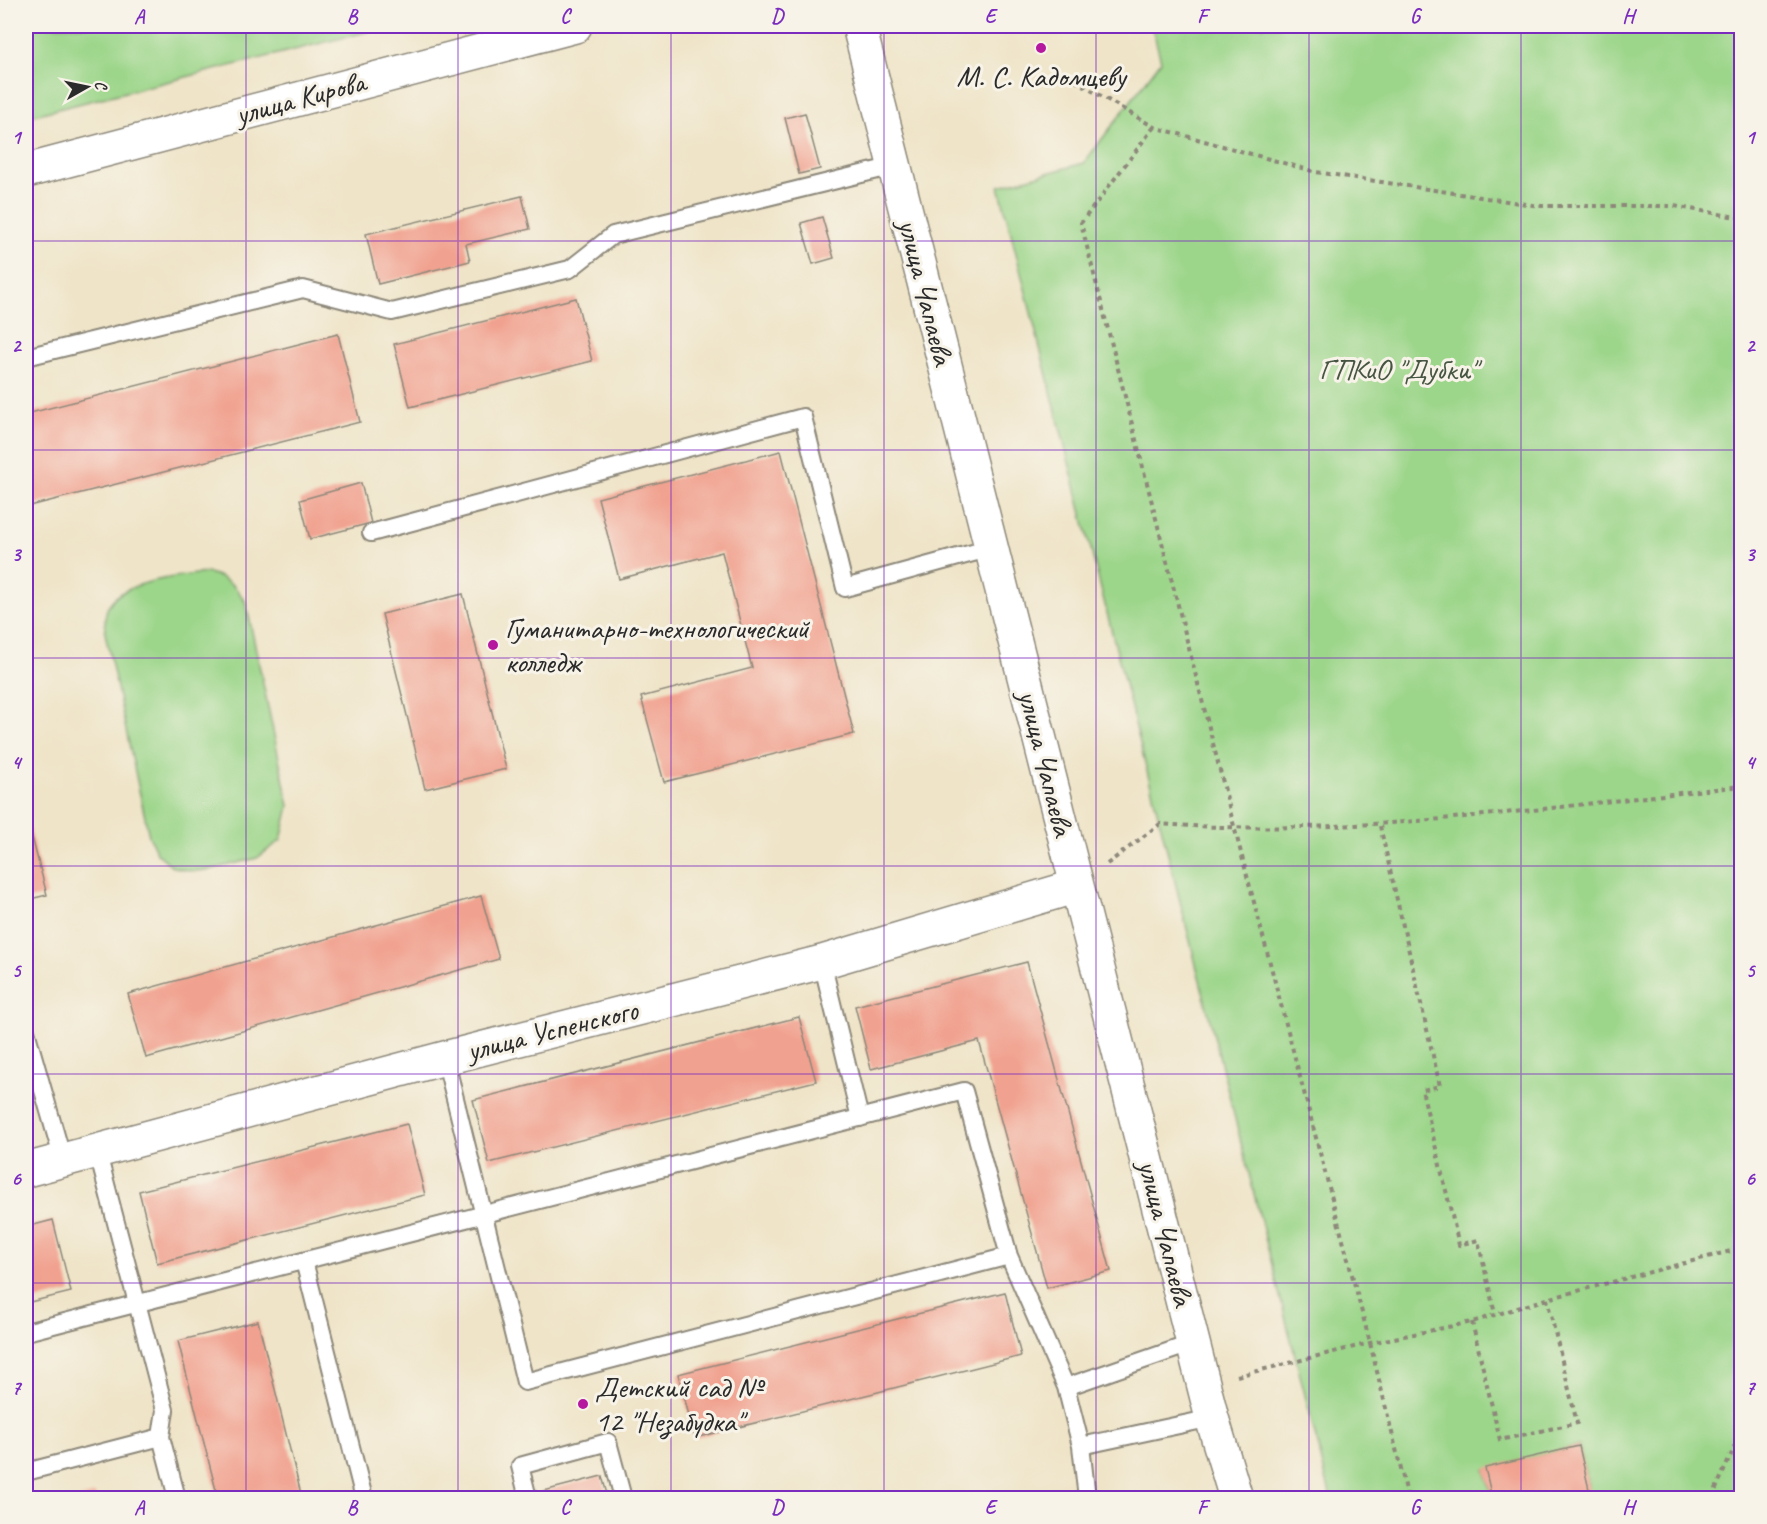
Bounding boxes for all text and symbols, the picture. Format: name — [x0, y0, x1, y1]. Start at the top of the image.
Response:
text: A — [134, 4, 146, 29]
text: B — [347, 4, 359, 29]
text: C — [560, 4, 572, 29]
text: D — [771, 4, 785, 29]
text: E — [985, 4, 999, 29]
text: F — [1197, 4, 1211, 29]
text: G — [1410, 4, 1423, 29]
text: H — [1622, 4, 1637, 29]
marker: М. С. Кадомцеву — [1034, 41, 1048, 55]
north arrow — [57, 57, 117, 117]
place label: М. С. Кадомцеву — [956, 57, 1128, 95]
street label: улица Кирова — [229, 62, 371, 134]
text: С — [90, 79, 112, 92]
text: 1 — [12, 125, 23, 150]
text: 1 — [1746, 125, 1757, 150]
street label: улица Чапаева — [889, 213, 963, 371]
text: 2 — [12, 333, 23, 358]
text: 2 — [1746, 333, 1757, 358]
park label: ГПКиО "Дубки" — [1319, 350, 1483, 388]
text: 3 — [12, 542, 23, 567]
text: 3 — [1746, 542, 1757, 567]
place label: Гуманитарно-технологический колледж — [505, 609, 810, 681]
marker: Гуманитарно-технологический колледж — [486, 638, 500, 652]
street label: улица Чапаева — [1009, 684, 1083, 842]
text: 4 — [12, 750, 24, 775]
text: 4 — [1746, 750, 1758, 775]
text: 5 — [12, 958, 23, 983]
text: 5 — [1746, 958, 1757, 983]
street label: улица Успенского — [461, 990, 643, 1070]
street label: улица Чапаева — [1129, 1154, 1203, 1312]
text: 6 — [11, 1166, 22, 1191]
text: 6 — [1745, 1166, 1756, 1191]
place label: Детский сад № 12 "Незабудка" — [595, 1368, 766, 1440]
text: 7 — [12, 1375, 23, 1400]
text: 7 — [1746, 1375, 1757, 1400]
marker: Детский сад № 12 "Незабудка" — [576, 1397, 590, 1411]
text: A — [134, 1495, 146, 1520]
text: B — [347, 1495, 359, 1520]
text: C — [560, 1495, 572, 1520]
text: D — [771, 1495, 785, 1520]
text: E — [985, 1495, 999, 1520]
text: F — [1197, 1495, 1211, 1520]
text: G — [1410, 1495, 1423, 1520]
text: H — [1622, 1495, 1637, 1520]

